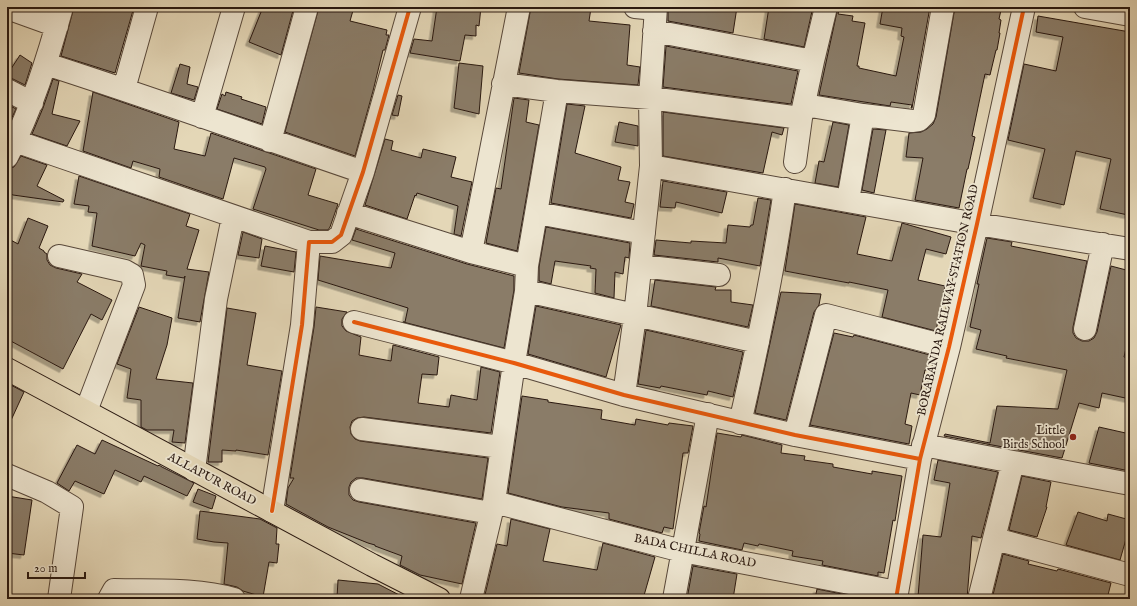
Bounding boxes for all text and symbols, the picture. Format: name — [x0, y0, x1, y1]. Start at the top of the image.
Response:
street label: BORABANDA RAILWAY STATION ROAD — [914, 183, 982, 417]
place label: Little Birds School — [1002, 423, 1066, 452]
marker: Little Birds School — [1068, 432, 1078, 442]
street label: ALLAPUR ROAD — [164, 449, 259, 509]
street label: BADA CHILLA ROAD — [633, 531, 758, 571]
scale bar — [28, 554, 85, 580]
text: 20 m — [34, 561, 57, 576]

